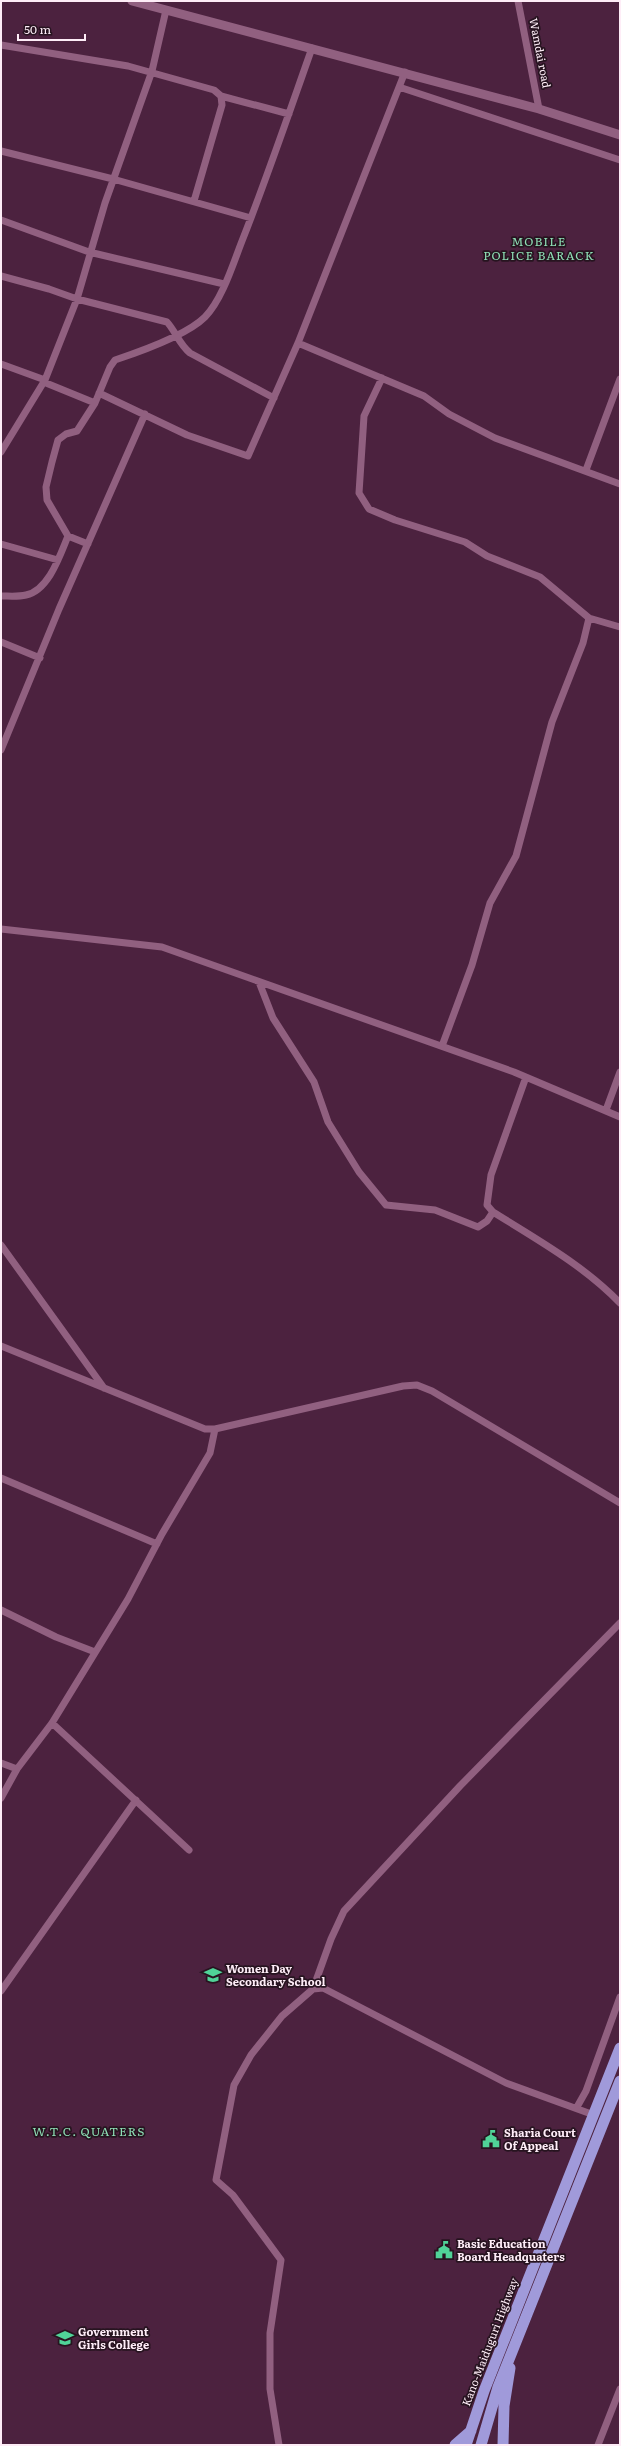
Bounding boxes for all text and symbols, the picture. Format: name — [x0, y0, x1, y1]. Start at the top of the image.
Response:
scale bar — [18, 16, 85, 42]
street label: Wamdai road — [526, 16, 556, 89]
text: 50 m — [24, 20, 51, 38]
district label: MOBILE POLICE BARACK — [483, 232, 595, 264]
place label: Women Day Secondary School — [226, 1960, 326, 1989]
school or university icon: Women Day Secondary School — [203, 1965, 223, 1985]
district label: W.T.C. QUATERS — [33, 2122, 145, 2140]
place label: Sharia Court Of Appeal — [504, 2124, 576, 2153]
public building icon: Sharia Court Of Appeal — [481, 2129, 501, 2149]
place label: Basic Education Board Headquaters — [457, 2235, 565, 2264]
public building icon: Basic Education Board Headquaters — [434, 2240, 454, 2260]
street label: Kano-Maiduguri Highway — [457, 2274, 521, 2408]
place label: Government Girls College — [78, 2323, 149, 2352]
school or university icon: Government Girls College — [55, 2328, 75, 2348]

